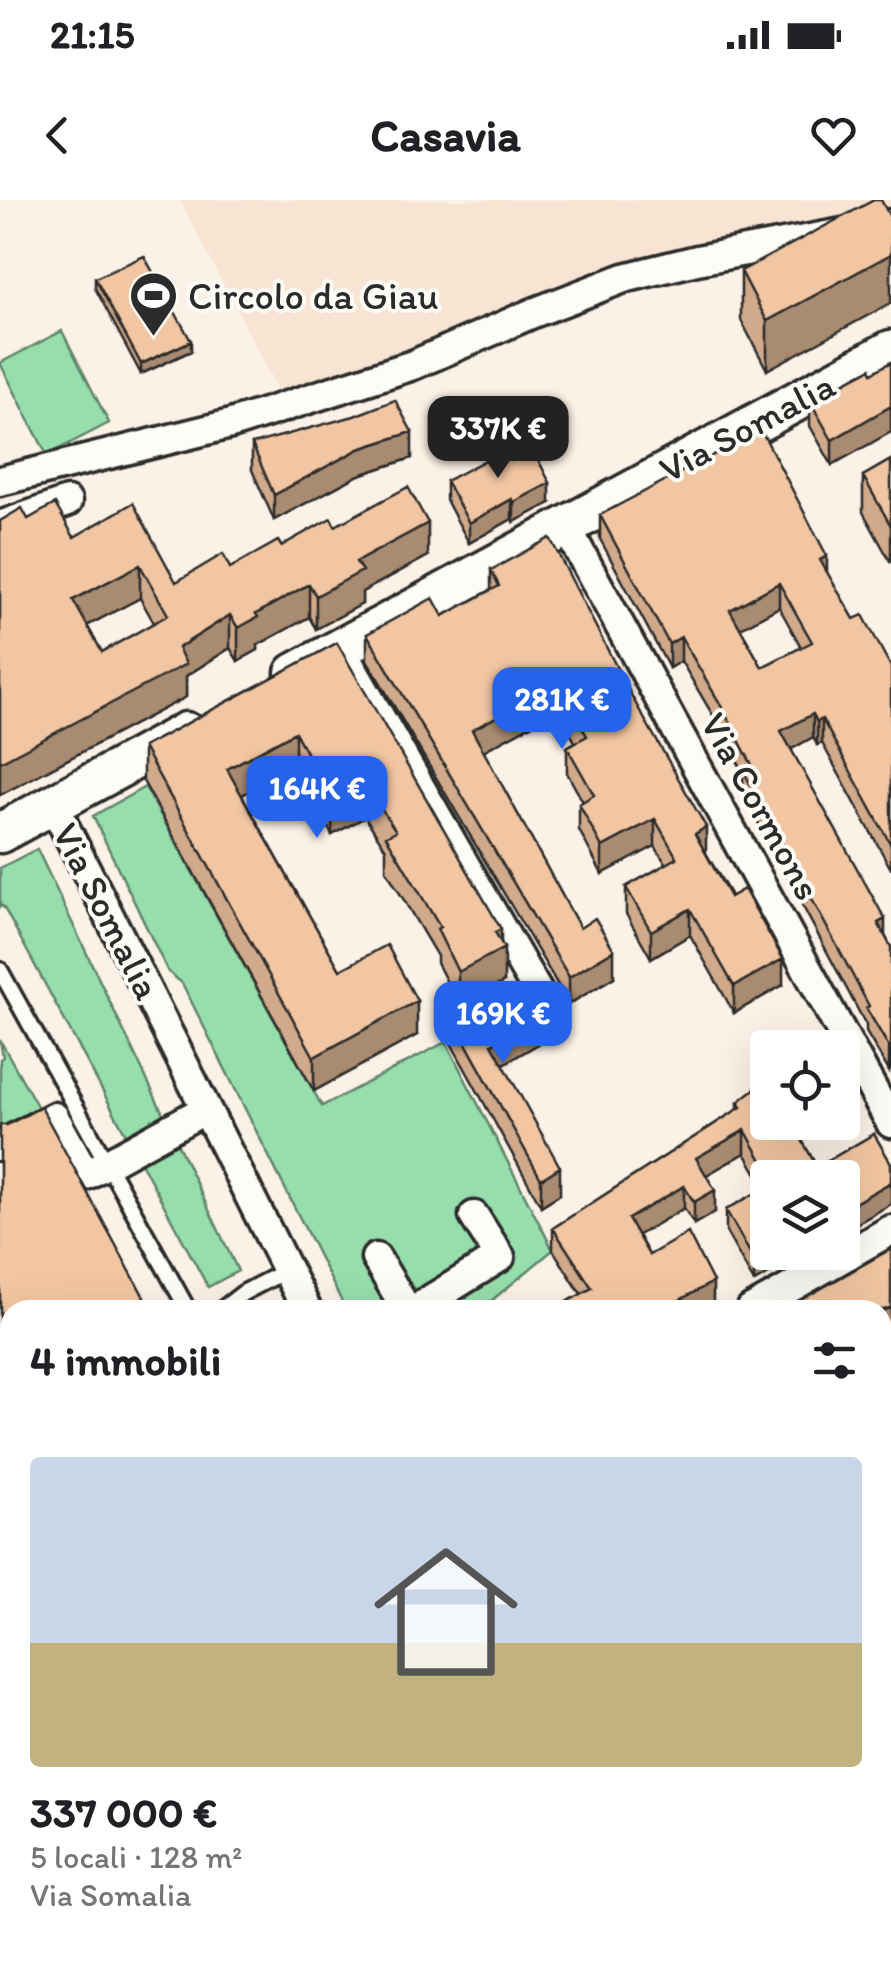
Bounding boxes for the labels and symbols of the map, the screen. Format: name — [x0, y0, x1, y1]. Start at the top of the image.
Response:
sports icon: Circolo da Giau — [127, 270, 179, 338]
place label: Circolo da Giau — [188, 273, 438, 319]
street label: Via Somalia — [651, 361, 843, 492]
pin: 337K € — [417, 396, 579, 481]
pin: 281K € — [481, 667, 643, 752]
street label: Via Cormons — [691, 704, 831, 908]
pin: 164K € — [236, 756, 398, 841]
street label: Via Somalia — [43, 815, 171, 1007]
pin: 169K € — [422, 981, 584, 1066]

